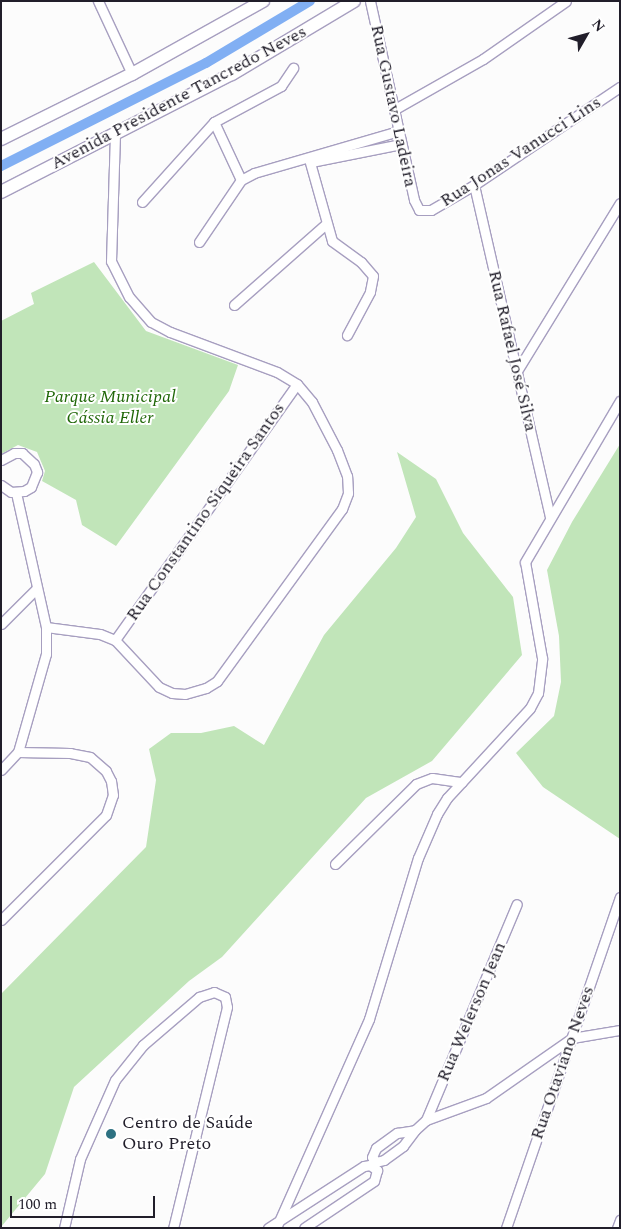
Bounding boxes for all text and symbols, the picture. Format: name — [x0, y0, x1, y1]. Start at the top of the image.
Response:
north arrow — [561, 10, 611, 60]
text: N — [586, 14, 610, 36]
street label: Avenida Presidente Tancredo Neves — [47, 21, 311, 175]
street label: Rua Gustavo Ladeira — [365, 23, 421, 189]
street label: Rua Jonas Vanucci Lins — [436, 92, 606, 212]
street label: Rua Rafael José Silva — [483, 268, 541, 434]
park label: Parque Municipal Cássia Eller — [44, 387, 176, 429]
street label: Rua Constantino Siqueira Santos — [122, 399, 290, 625]
street label: Rua Welerson Jean — [433, 939, 511, 1085]
street label: Rua Otaviano Neves — [527, 983, 599, 1143]
place label: Centro de Saúde Ouro Preto — [122, 1113, 253, 1156]
marker: Centro de Saúde Ouro Preto — [104, 1127, 118, 1141]
scale bar — [12, 1186, 158, 1218]
text: 100 m — [18, 1193, 57, 1216]

